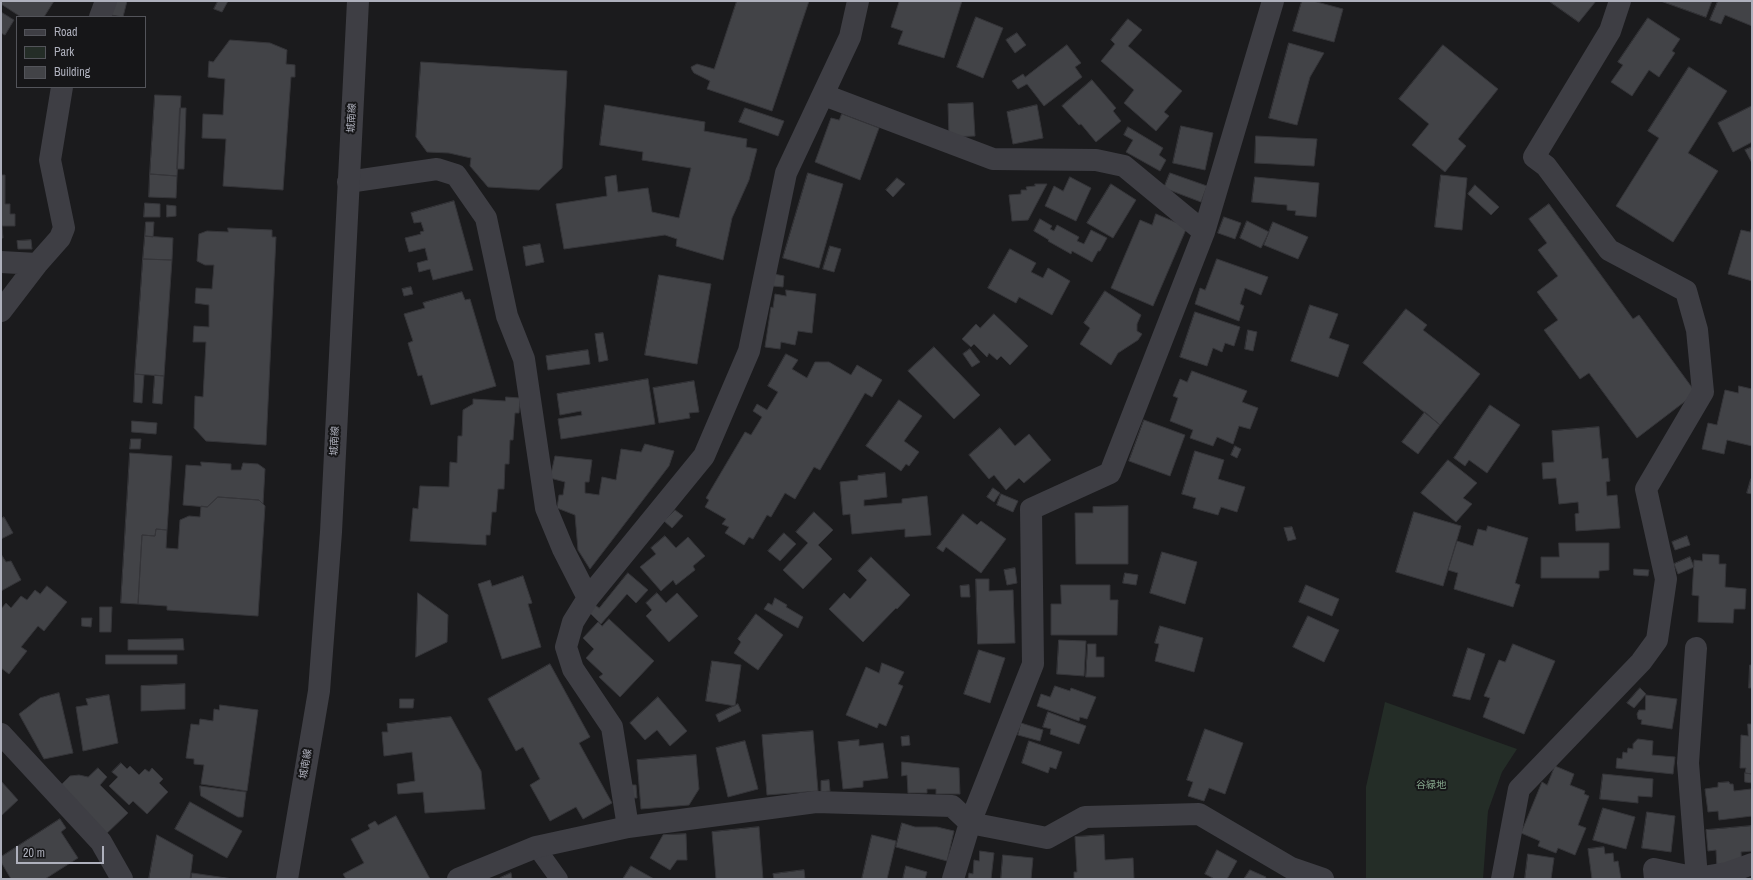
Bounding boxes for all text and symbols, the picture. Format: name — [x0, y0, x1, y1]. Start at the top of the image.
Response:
legend — [16, 16, 146, 88]
text: Road — [54, 24, 78, 40]
text: Park — [54, 44, 74, 60]
text: Building — [54, 64, 90, 80]
street label: 城南線 — [345, 103, 359, 133]
street label: 城南線 — [328, 426, 342, 456]
street label: 城南線 — [297, 748, 315, 780]
park label: 谷緑地 — [1416, 779, 1446, 791]
scale bar — [18, 838, 106, 864]
text: 20 m — [23, 845, 45, 861]

